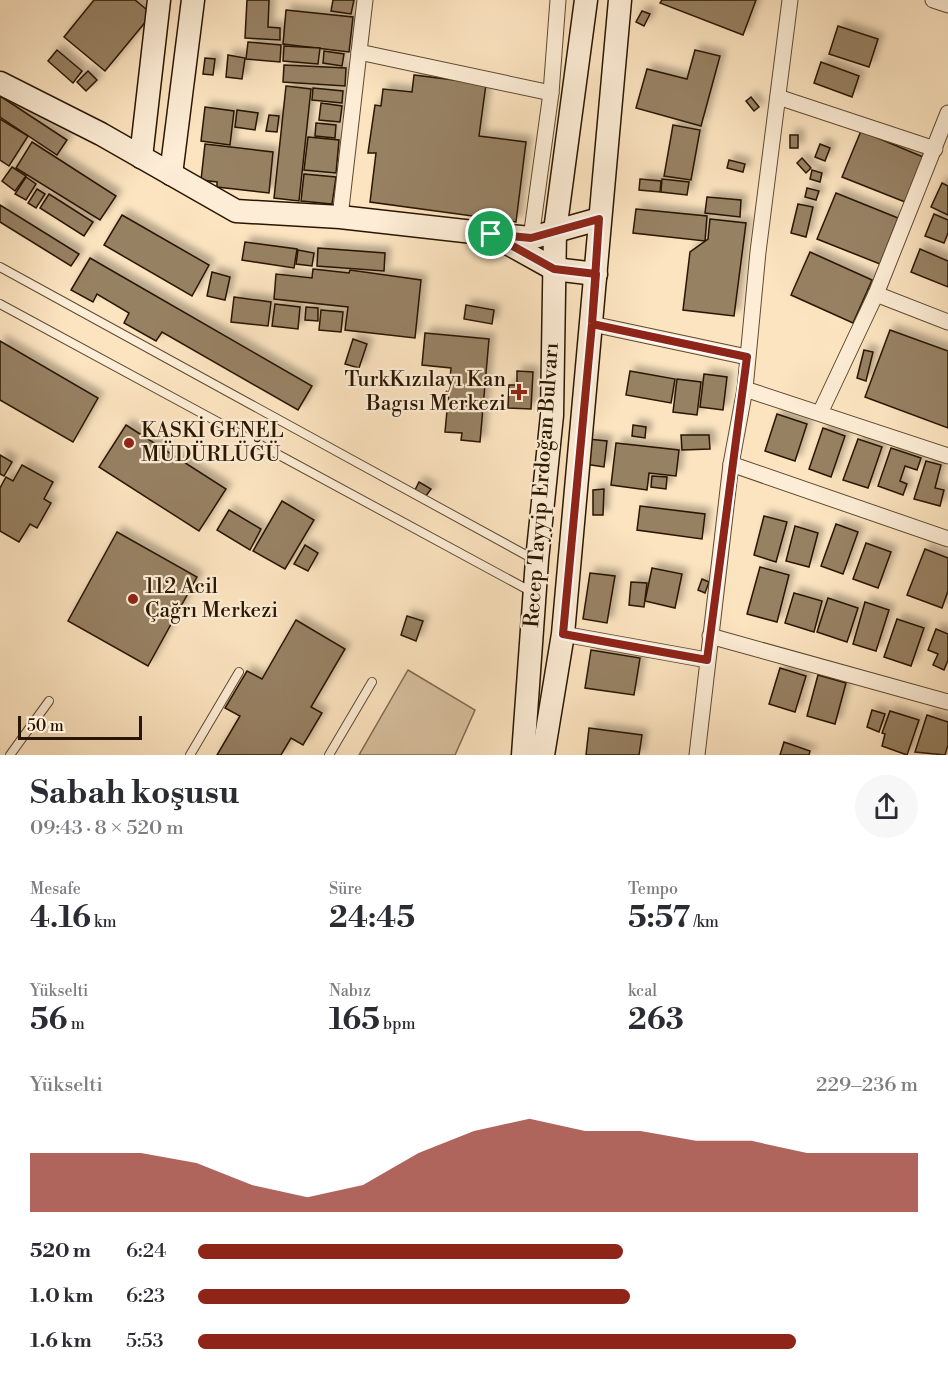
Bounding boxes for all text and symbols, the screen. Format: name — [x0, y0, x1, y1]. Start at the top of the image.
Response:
pin — [465, 208, 516, 259]
icon: arrive — [474, 217, 507, 250]
street label: Recep Tayyip Erdoğan Bulvarı — [519, 341, 565, 629]
place label: TurkKızılayı Kan Bagısı Merkezi — [345, 367, 506, 417]
marker: TurkKızılayı Kan Bagısı Merkezi — [510, 383, 528, 401]
place label: KASKİ GENEL MÜDÜRLÜĞÜ — [141, 416, 284, 468]
marker: KASKİ GENEL MÜDÜRLÜĞÜ — [122, 436, 136, 450]
place label: 112 Acil Çağrı Merkezi — [145, 574, 278, 624]
marker: 112 Acil Çağrı Merkezi — [126, 592, 140, 606]
scale bar — [18, 713, 142, 740]
text: 50 m — [27, 716, 64, 736]
text: Sabah koşusu — [30, 773, 239, 814]
button: share — [855, 775, 918, 838]
text: 09:43 · 8 × 520 m — [30, 816, 184, 841]
text: Mesafe — [30, 879, 81, 899]
text: Süre — [329, 879, 362, 899]
text: Tempo — [628, 879, 678, 899]
text: 4.16 — [30, 899, 91, 937]
text: 24:45 — [329, 899, 415, 937]
text: 5:57 — [628, 899, 690, 937]
text: km — [91, 912, 116, 932]
text: /km — [690, 912, 719, 932]
text: Yükselti — [30, 981, 88, 1001]
text: Nabız — [329, 981, 371, 1001]
text: kcal — [628, 981, 657, 1001]
text: 56 — [30, 1001, 68, 1039]
text: 165 — [329, 1001, 380, 1039]
text: 263 — [628, 1001, 684, 1039]
text: m — [68, 1014, 85, 1034]
text: bpm — [380, 1014, 416, 1034]
text: Yükselti — [30, 1073, 103, 1098]
text: 229–236 m — [816, 1073, 918, 1098]
text: 520 m — [30, 1239, 91, 1264]
text: 6:24 — [126, 1239, 166, 1264]
text: 1.0 km — [30, 1284, 94, 1309]
text: 6:23 — [126, 1284, 165, 1309]
text: 1.6 km — [30, 1329, 92, 1354]
text: 5:53 — [126, 1329, 164, 1354]

